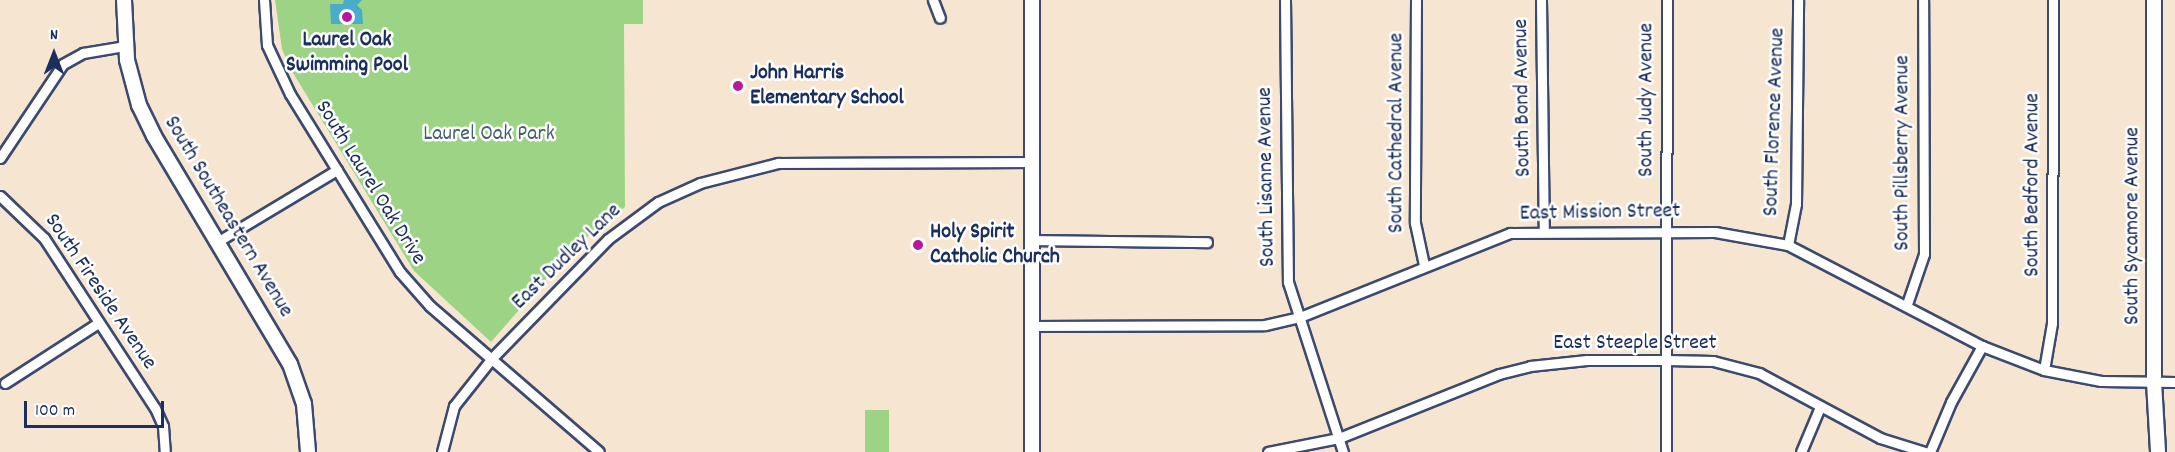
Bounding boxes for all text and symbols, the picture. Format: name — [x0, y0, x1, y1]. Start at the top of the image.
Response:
marker: Laurel Oak Swimming Pool — [340, 10, 354, 24]
street label: South Bond Avenue — [1508, 19, 1538, 177]
street label: South Judy Avenue — [1634, 23, 1660, 177]
north arrow — [24, 24, 84, 84]
text: N — [50, 24, 58, 47]
place label: Laurel Oak Swimming Pool — [286, 27, 408, 78]
street label: South Florence Avenue — [1759, 27, 1791, 217]
street label: South Cathedral Avenue — [1384, 33, 1410, 233]
street label: South Pillsberry Avenue — [1890, 55, 1916, 251]
place label: John Harris Elementary School — [750, 60, 904, 112]
marker: John Harris Elementary School — [731, 79, 745, 93]
street label: South Lisanne Avenue — [1252, 87, 1282, 267]
street label: South Bedford Avenue — [2020, 93, 2046, 277]
street label: South Laurel Oak Drive — [309, 96, 431, 270]
street label: South Southeastern Avenue — [157, 112, 299, 322]
park label: Laurel Oak Park — [423, 122, 555, 148]
street label: South Sycamore Avenue — [2120, 127, 2146, 325]
street label: East Dudley Lane — [507, 198, 627, 316]
street label: East Mission Street — [1519, 198, 1681, 228]
street label: South Fireside Avenue — [38, 209, 162, 375]
place label: Holy Spirit Catholic Church — [930, 219, 1060, 270]
marker: Holy Spirit Catholic Church — [911, 238, 925, 252]
street label: East Steeple Street — [1553, 331, 1717, 357]
scale bar — [27, 389, 166, 427]
text: 100 m — [35, 399, 75, 424]

